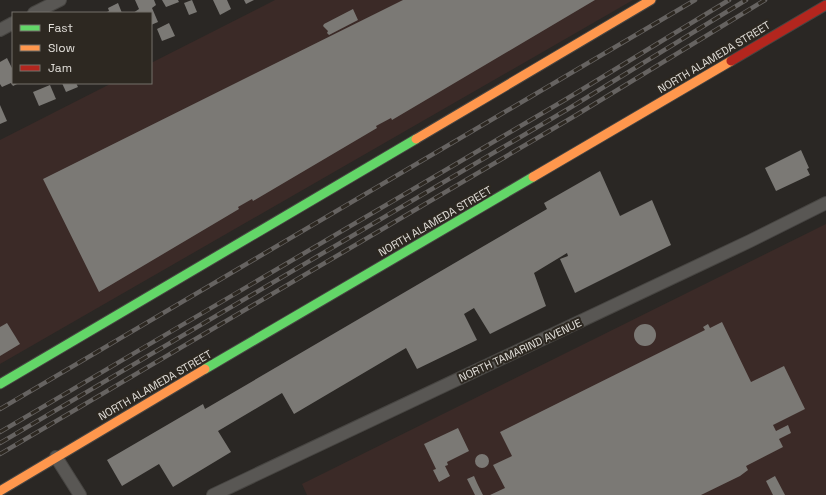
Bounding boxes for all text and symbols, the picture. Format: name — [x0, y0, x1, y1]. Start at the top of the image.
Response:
legend — [12, 12, 152, 84]
street label: NORTH ALAMEDA STREET — [655, 18, 773, 96]
text: Fast — [48, 20, 73, 36]
text: Slow — [48, 40, 75, 56]
text: Jam — [48, 60, 72, 76]
street label: NORTH ALAMEDA STREET — [376, 182, 495, 259]
street label: NORTH TAMARIND AVENUE — [456, 315, 584, 385]
street label: NORTH ALAMEDA STREET — [96, 346, 215, 423]

